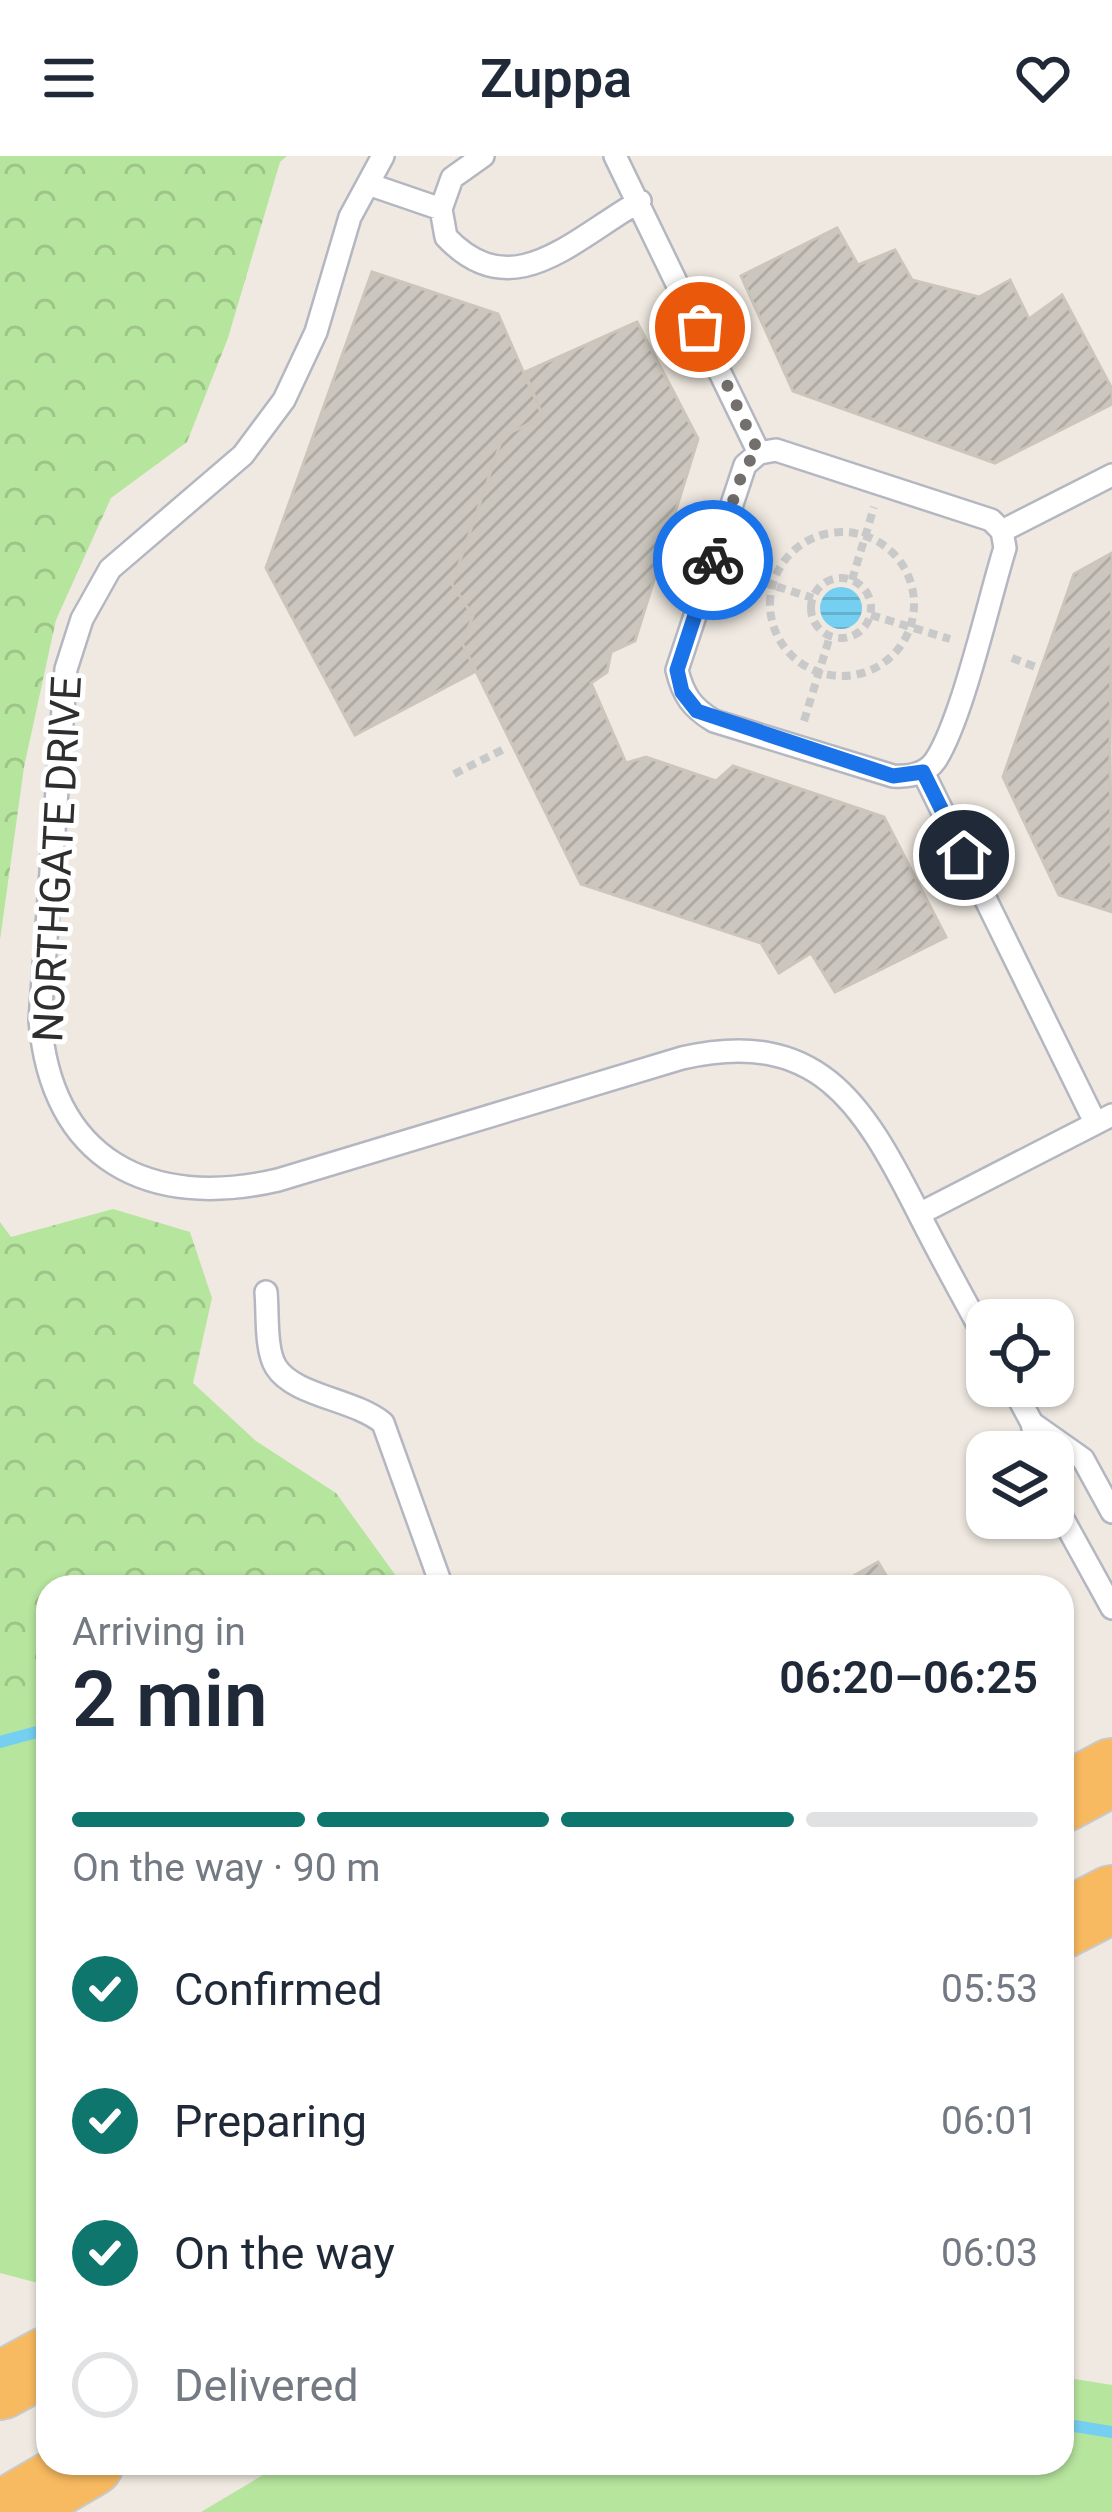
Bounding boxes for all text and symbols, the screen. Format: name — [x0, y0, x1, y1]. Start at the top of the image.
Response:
icon: menu — [36, 45, 102, 111]
icon: heart — [1010, 45, 1076, 111]
text: Zuppa — [480, 47, 632, 110]
pin — [649, 276, 751, 378]
icon: bag — [667, 294, 733, 360]
courier — [653, 500, 773, 620]
icon: bike — [680, 527, 746, 593]
street label: NORTHGATE DRIVE — [23, 675, 91, 1043]
pin — [913, 804, 1015, 906]
icon: home — [931, 822, 997, 888]
map controls — [966, 1299, 1074, 1539]
button: locate — [966, 1299, 1074, 1407]
button: layers — [966, 1431, 1074, 1539]
text: Arriving in — [72, 1609, 246, 1655]
text: 06:20–06:25 — [779, 1651, 1038, 1704]
text: 2 min — [72, 1654, 268, 1745]
text: On the way · 90 m — [72, 1845, 381, 1891]
icon: check — [72, 1956, 138, 2022]
text: Confirmed — [174, 1963, 383, 2016]
text: 05:53 — [941, 1966, 1038, 2012]
icon: check — [72, 2088, 138, 2154]
text: Preparing — [174, 2095, 367, 2148]
text: 06:01 — [941, 2098, 1038, 2144]
icon: check — [72, 2220, 138, 2286]
text: On the way — [174, 2227, 395, 2280]
text: 06:03 — [941, 2230, 1038, 2276]
text: Delivered — [174, 2359, 359, 2412]

